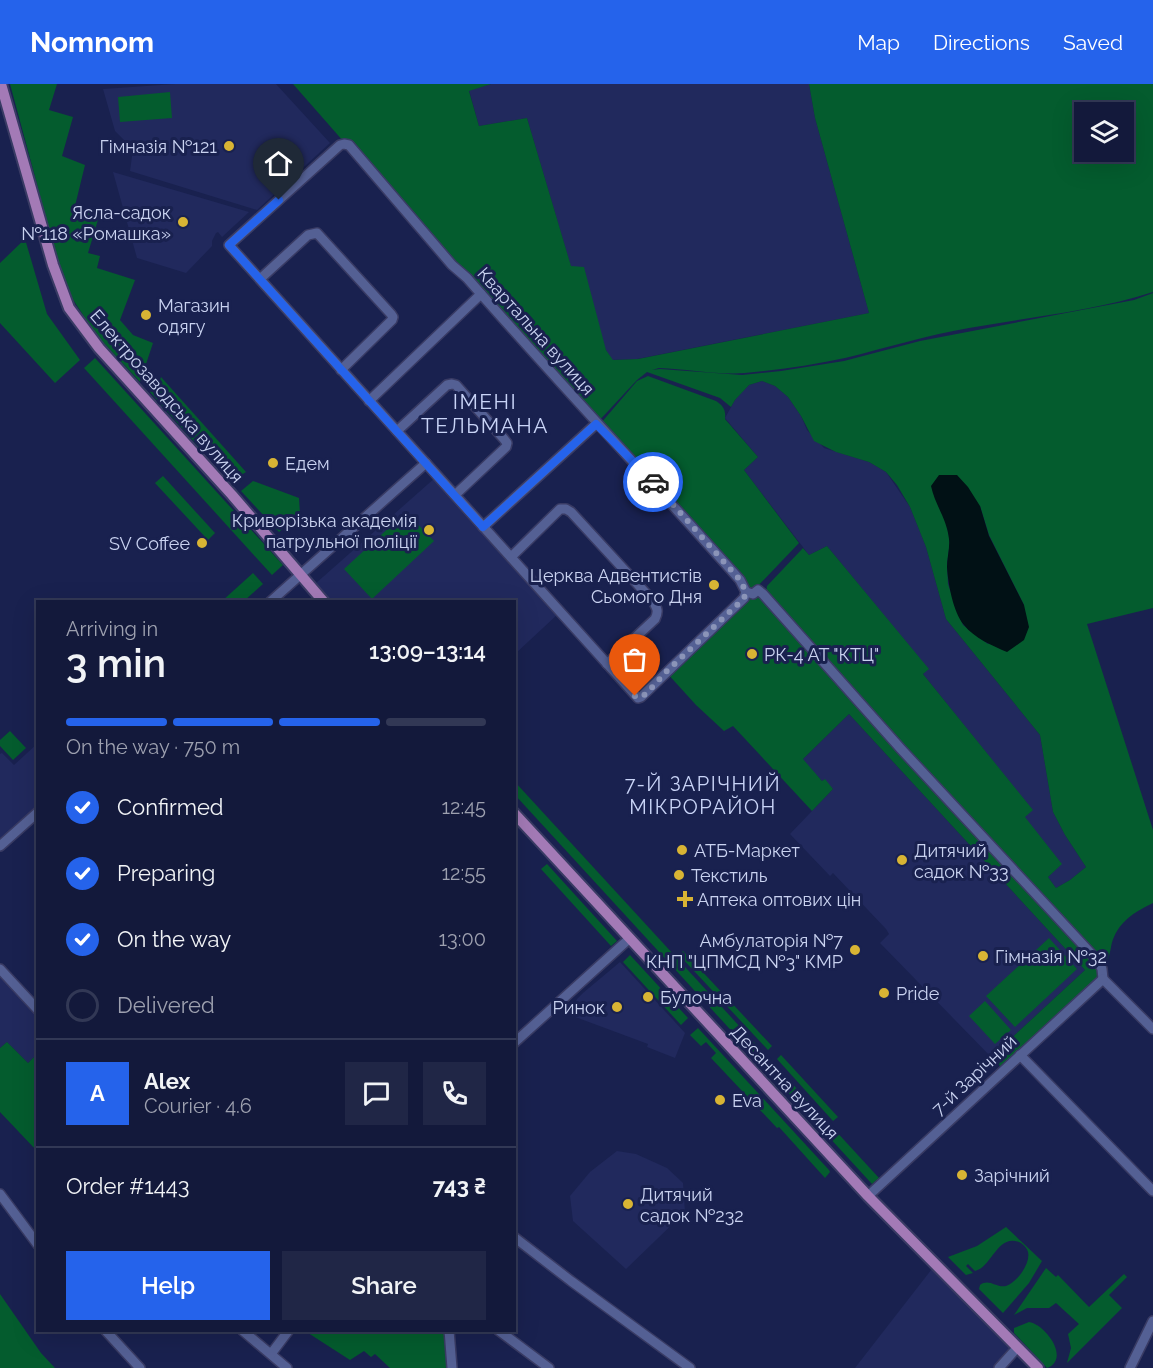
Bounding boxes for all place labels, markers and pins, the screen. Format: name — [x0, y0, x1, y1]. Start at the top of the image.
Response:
place label: Гімназія №121 — [99, 136, 217, 157]
pin — [253, 138, 304, 200]
marker: Гімназія №121 — [222, 139, 236, 153]
place label: Ясла-садок №118 «Ромашка» — [21, 202, 171, 244]
marker: Ясла-садок №118 «Ромашка» — [176, 215, 190, 229]
place label: Магазин одягу — [158, 295, 230, 337]
marker: Магазин одягу — [139, 308, 153, 322]
place label: Едем — [285, 453, 330, 474]
marker: Едем — [266, 456, 280, 470]
place label: Криворізька академія патрульної поліції — [232, 510, 417, 552]
marker: Криворізька академія патрульної поліції — [422, 523, 436, 537]
place label: SV Coffee — [109, 533, 190, 554]
marker: SV Coffee — [195, 536, 209, 550]
place label: Церква Адвентистів Сьомого Дня — [530, 565, 702, 607]
marker: Церква Адвентистів Сьомого Дня — [707, 578, 721, 592]
pin — [609, 634, 660, 696]
place label: РК-4 АТ "КТЦ" — [764, 644, 879, 665]
marker: РК-4 АТ "КТЦ" — [745, 647, 759, 661]
place label: АТБ-Маркет — [694, 840, 800, 861]
place label: Дитячий садок №33 — [914, 840, 1009, 882]
marker: АТБ-Маркет — [675, 843, 689, 857]
marker: Дитячий садок №33 — [895, 853, 909, 867]
place label: Текстиль — [691, 865, 768, 886]
marker: Текстиль — [672, 868, 686, 882]
place label: Аптека оптових цін — [697, 889, 861, 910]
marker: Аптека оптових цін — [678, 892, 692, 906]
place label: Амбулаторія №7 КНП "ЦПМСД №3" КМР — [646, 930, 843, 972]
marker: Амбулаторія №7 КНП "ЦПМСД №3" КМР — [848, 943, 862, 957]
place label: Гімназія №32 — [995, 946, 1107, 967]
marker: Гімназія №32 — [976, 949, 990, 963]
place label: Pride — [896, 983, 940, 1004]
marker: Pride — [877, 986, 891, 1000]
place label: Булочна — [660, 987, 732, 1008]
marker: Булочна — [641, 990, 655, 1004]
place label: Ринок — [553, 997, 605, 1018]
marker: Ринок — [610, 1000, 624, 1014]
place label: Eva — [732, 1090, 762, 1111]
marker: Eva — [713, 1093, 727, 1107]
place label: Зарічний — [974, 1165, 1050, 1186]
marker: Зарічний — [955, 1168, 969, 1182]
place label: Дитячий садок №232 — [640, 1184, 744, 1226]
marker: Дитячий садок №232 — [621, 1197, 635, 1211]

